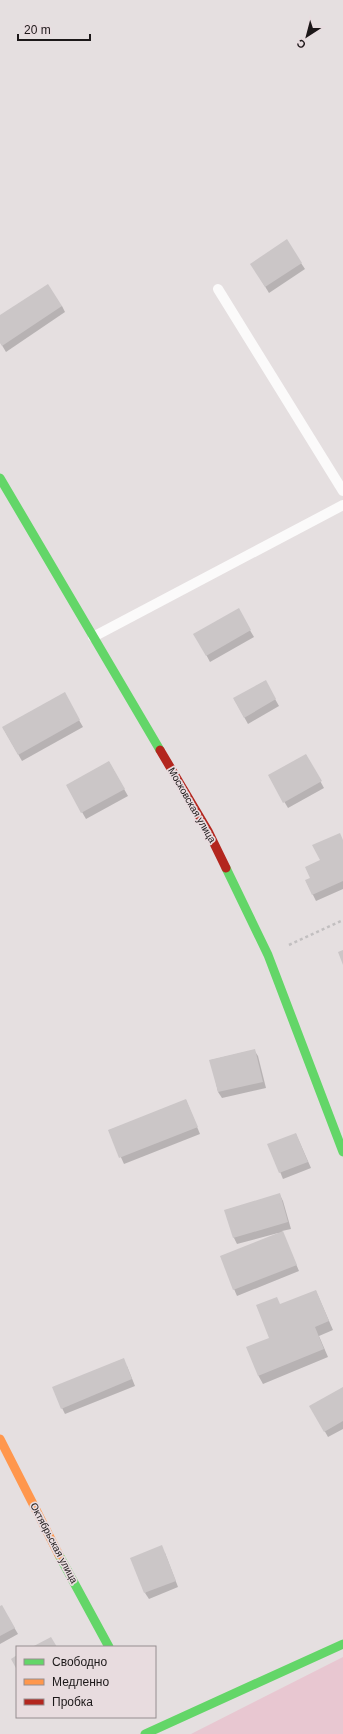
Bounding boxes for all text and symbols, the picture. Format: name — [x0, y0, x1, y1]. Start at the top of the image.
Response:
scale bar — [18, 16, 90, 42]
north arrow — [287, 16, 327, 56]
text: 20 m — [24, 23, 51, 37]
text: С — [294, 37, 308, 51]
street label: Московская улица — [166, 765, 218, 845]
street label: Октябрьская улица — [28, 1501, 80, 1586]
legend — [16, 1646, 156, 1718]
text: Свободно — [52, 1655, 107, 1669]
text: Медленно — [52, 1675, 109, 1689]
text: Пробка — [52, 1695, 93, 1709]

